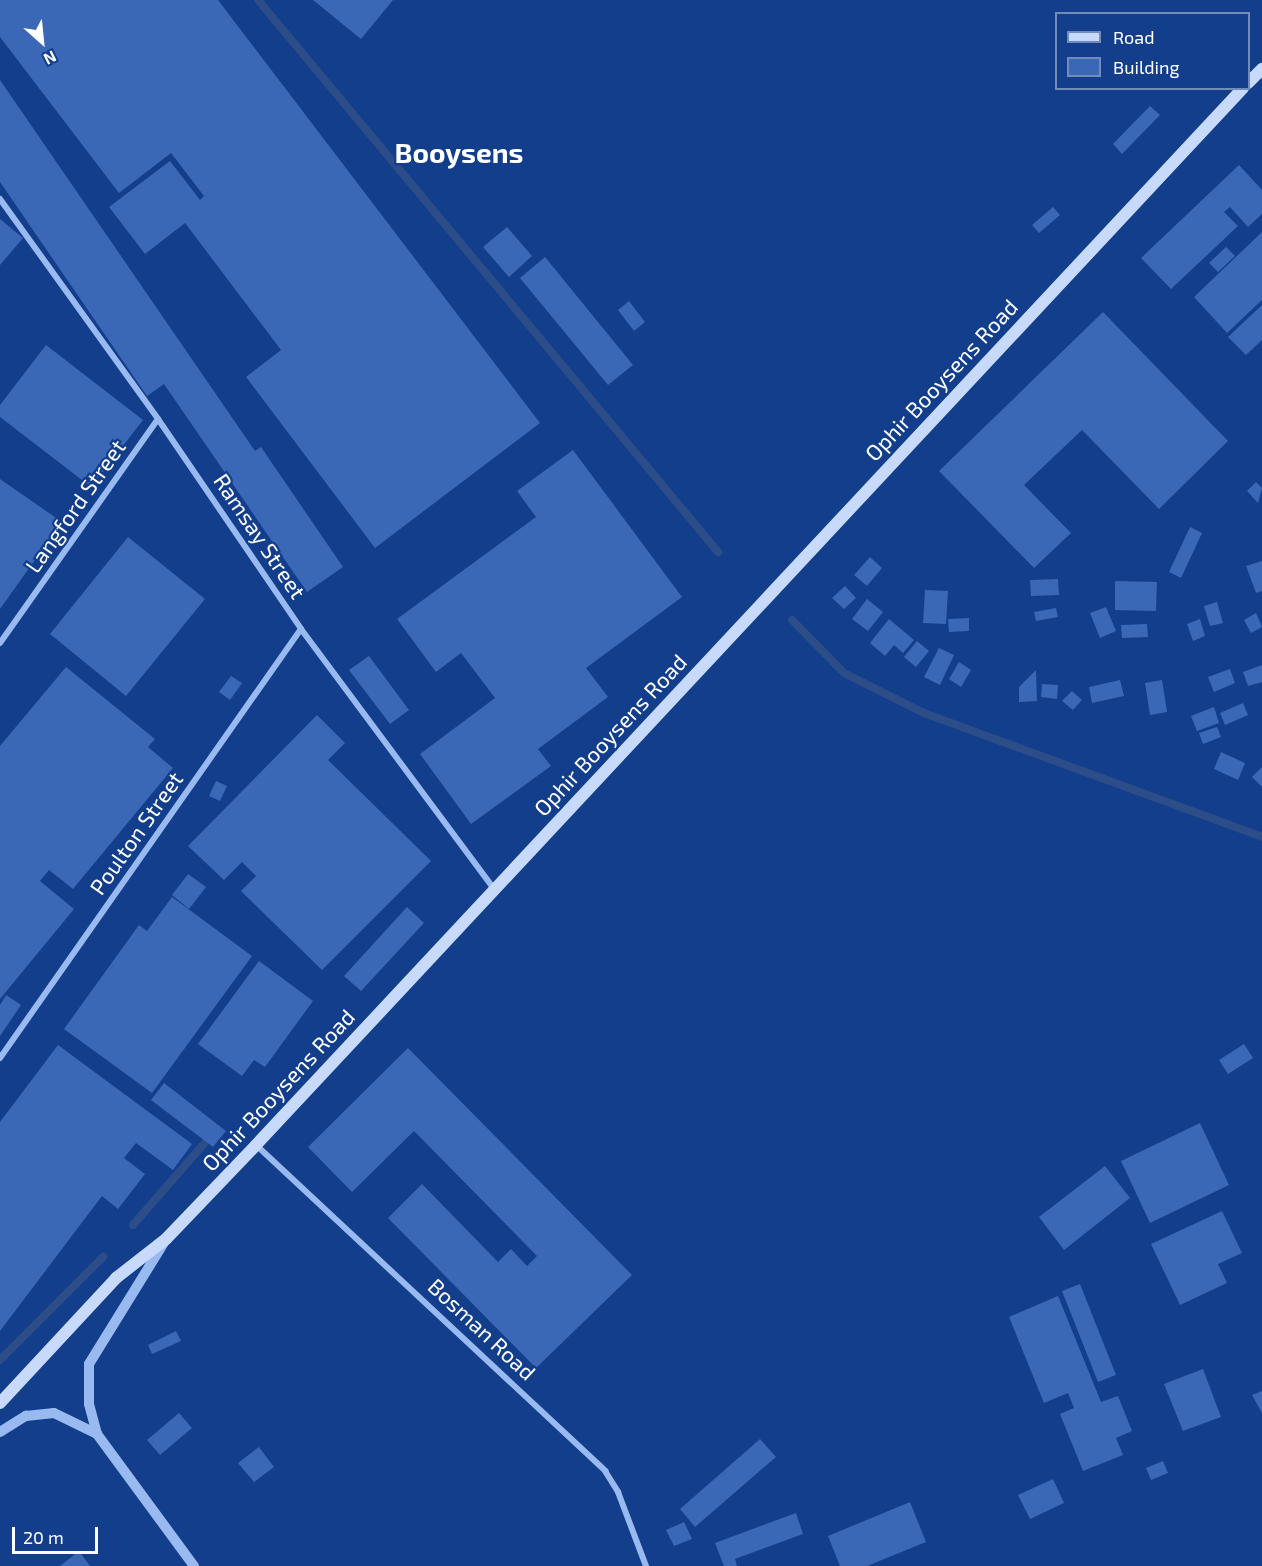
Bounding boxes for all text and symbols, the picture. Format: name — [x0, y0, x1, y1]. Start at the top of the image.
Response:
north arrow — [12, 12, 72, 72]
legend — [1055, 12, 1250, 90]
text: Road — [1113, 26, 1154, 48]
text: N — [41, 47, 60, 70]
text: Building — [1113, 56, 1180, 78]
district label: Booysens — [395, 135, 523, 169]
street label: Ophir Booysens Road — [859, 293, 1023, 467]
street label: Langford Street — [19, 434, 131, 578]
street label: Ramsay Street — [208, 468, 312, 604]
street label: Ophir Booysens Road — [528, 648, 692, 822]
street label: Poulton Street — [84, 766, 188, 900]
street label: Ophir Booysens Road — [196, 1003, 360, 1177]
street label: Bosman Road — [423, 1273, 541, 1385]
scale bar — [15, 1515, 100, 1553]
text: 20 m — [23, 1526, 64, 1548]

